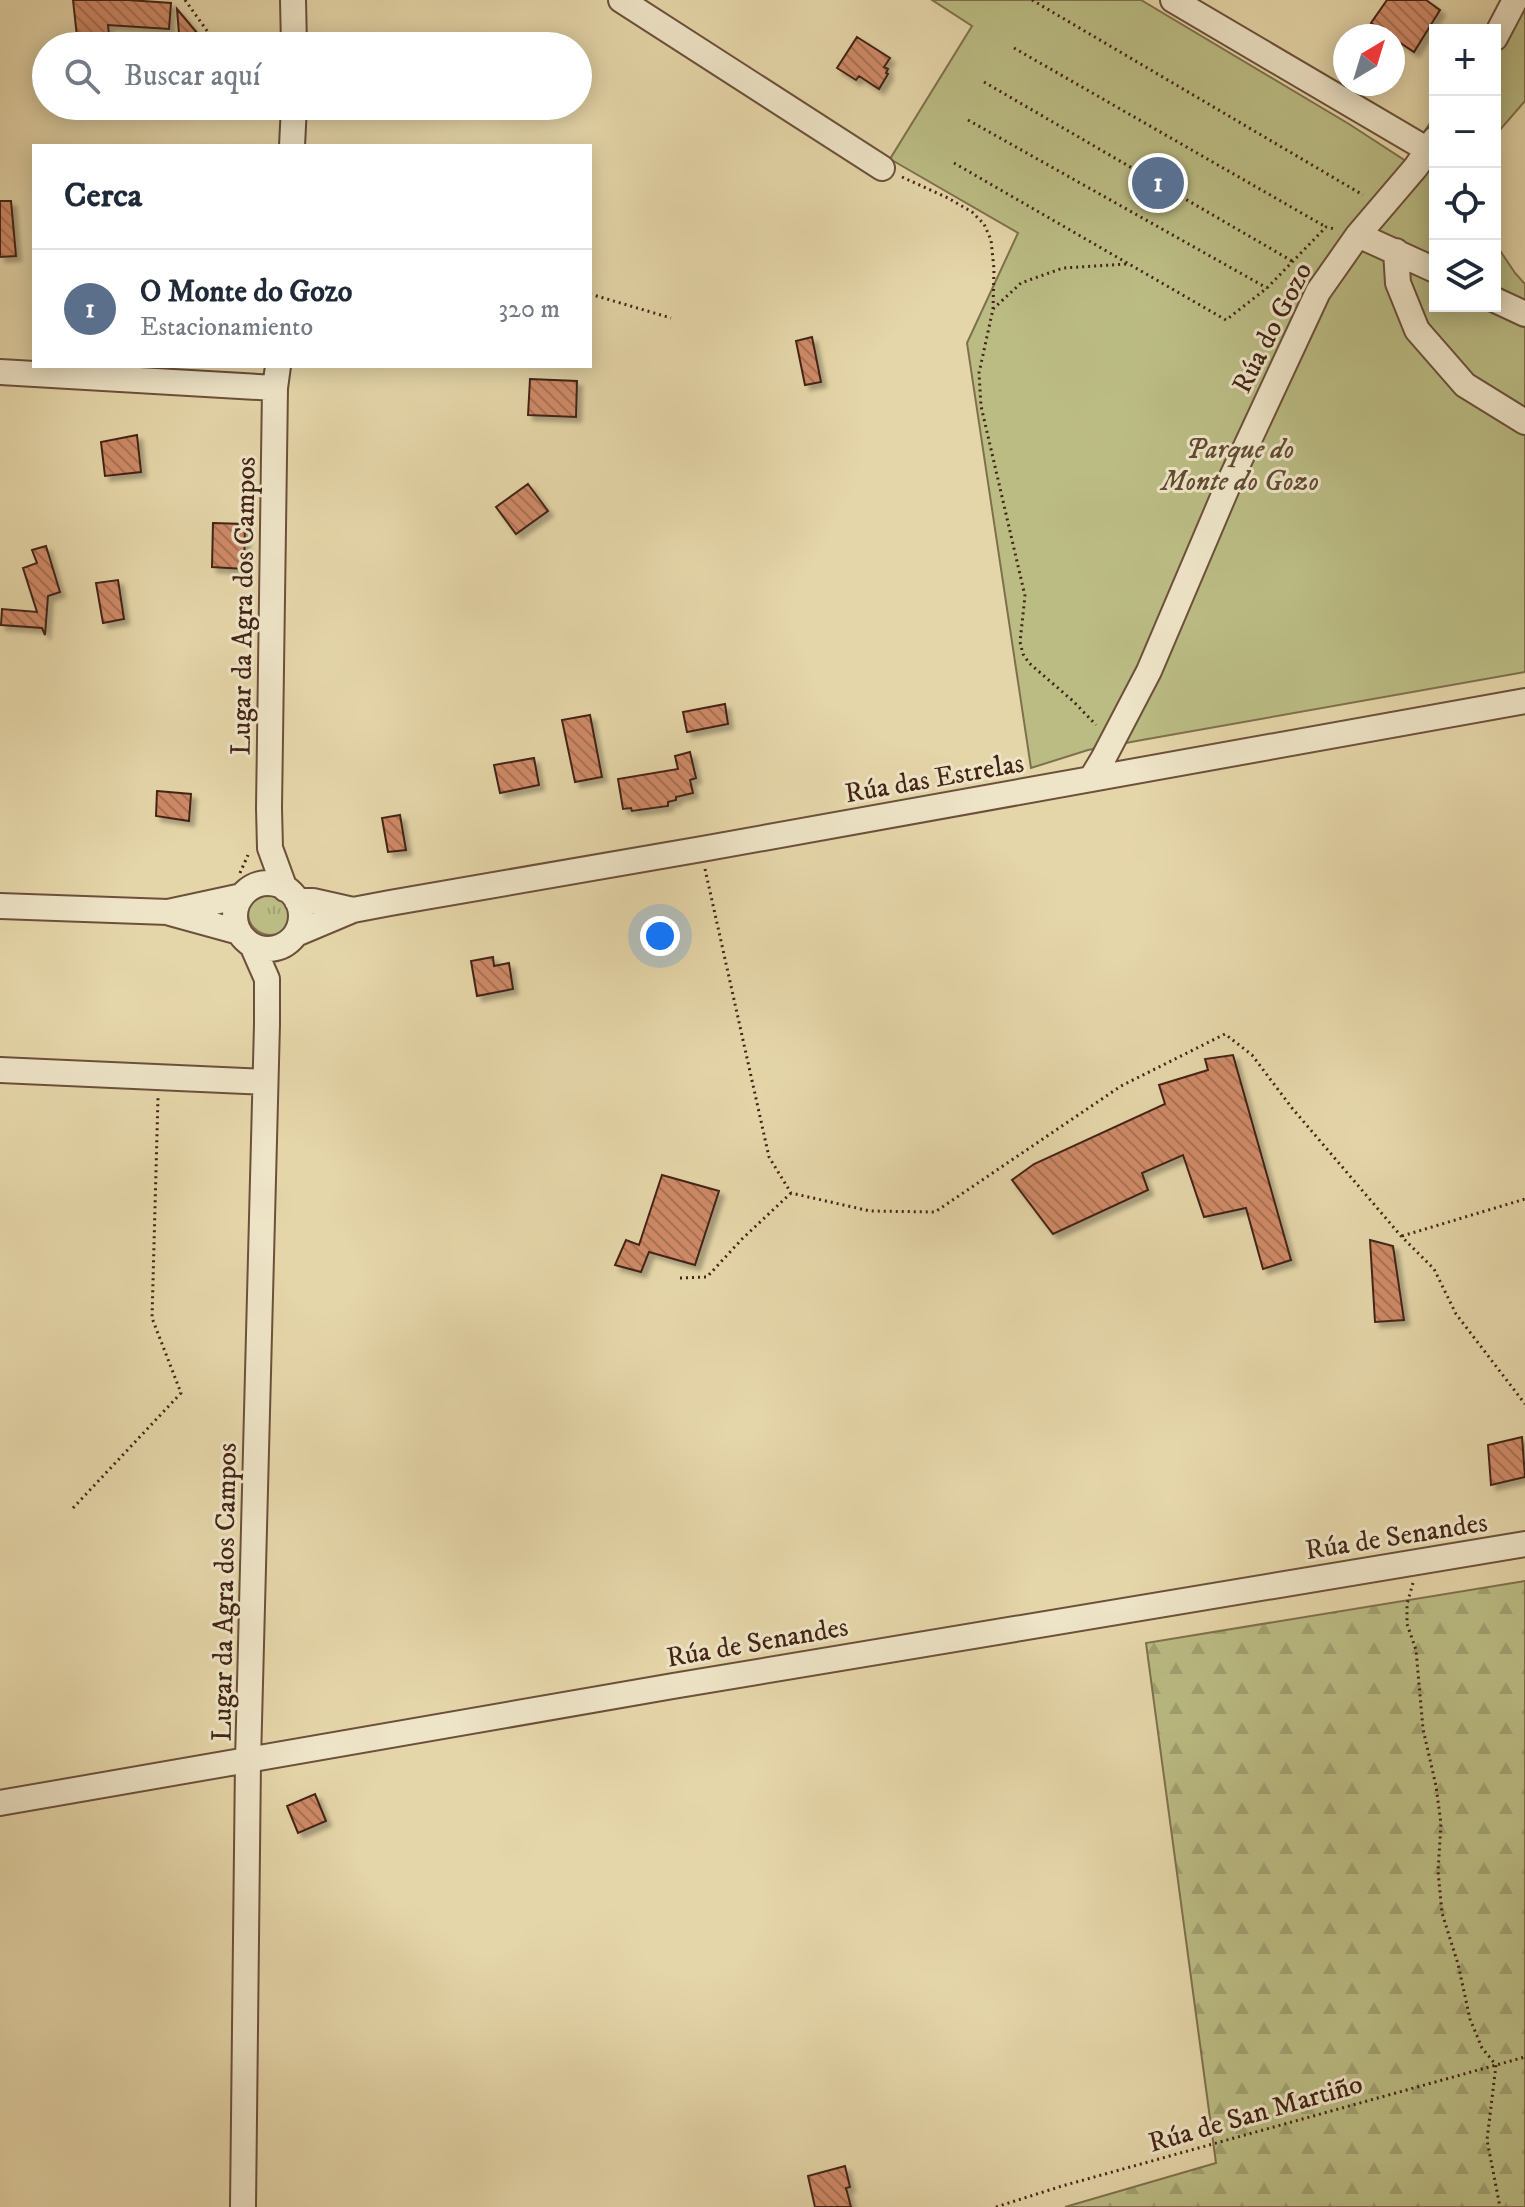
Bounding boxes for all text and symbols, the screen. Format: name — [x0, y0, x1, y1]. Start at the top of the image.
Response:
north arrow — [1333, 24, 1405, 96]
map controls — [1429, 24, 1501, 312]
button: + — [1429, 24, 1501, 96]
search box — [32, 32, 592, 120]
icon: search — [60, 54, 104, 98]
text: Buscar aquí — [124, 58, 261, 95]
button: − — [1429, 96, 1501, 168]
pin: 1 — [1132, 153, 1184, 213]
button: locate — [1429, 168, 1501, 240]
text: Cerca — [64, 175, 142, 217]
button: layers — [1429, 240, 1501, 312]
street label: Rúa do Gozo — [1224, 256, 1320, 399]
text: O Monte do Gozo — [140, 274, 352, 311]
text: 1 — [85, 293, 95, 326]
text: 320 m — [498, 293, 560, 326]
text: Estacionamiento — [140, 311, 313, 344]
park label: Parque do Monte do Gozo — [1159, 432, 1319, 499]
street label: Lugar da Agra dos Campos — [223, 456, 264, 756]
street label: Rúa das Estrelas — [842, 746, 1026, 811]
your location — [640, 916, 680, 956]
street label: Lugar da Agra dos Campos — [204, 1442, 245, 1742]
street label: Rúa de Senandes — [1303, 1505, 1490, 1568]
street label: Rúa de Senandes — [664, 1609, 851, 1676]
street label: Rúa de San Martiño — [1144, 2066, 1366, 2161]

